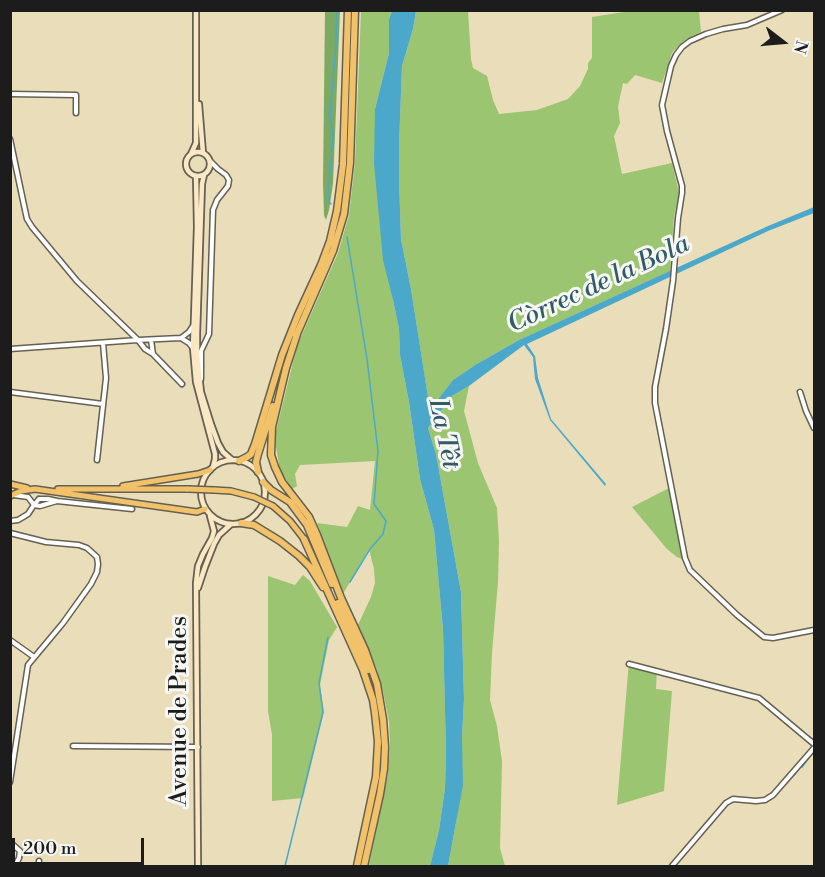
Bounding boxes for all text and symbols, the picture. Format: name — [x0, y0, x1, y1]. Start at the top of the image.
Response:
north arrow — [753, 12, 813, 72]
text: N — [789, 38, 812, 56]
water label: Còrrec de la Bola — [503, 229, 695, 341]
water label: La Têt — [420, 396, 466, 472]
street label: Avenue de Prades — [166, 616, 194, 806]
scale bar — [15, 826, 147, 864]
text: 200 m — [23, 837, 77, 860]

